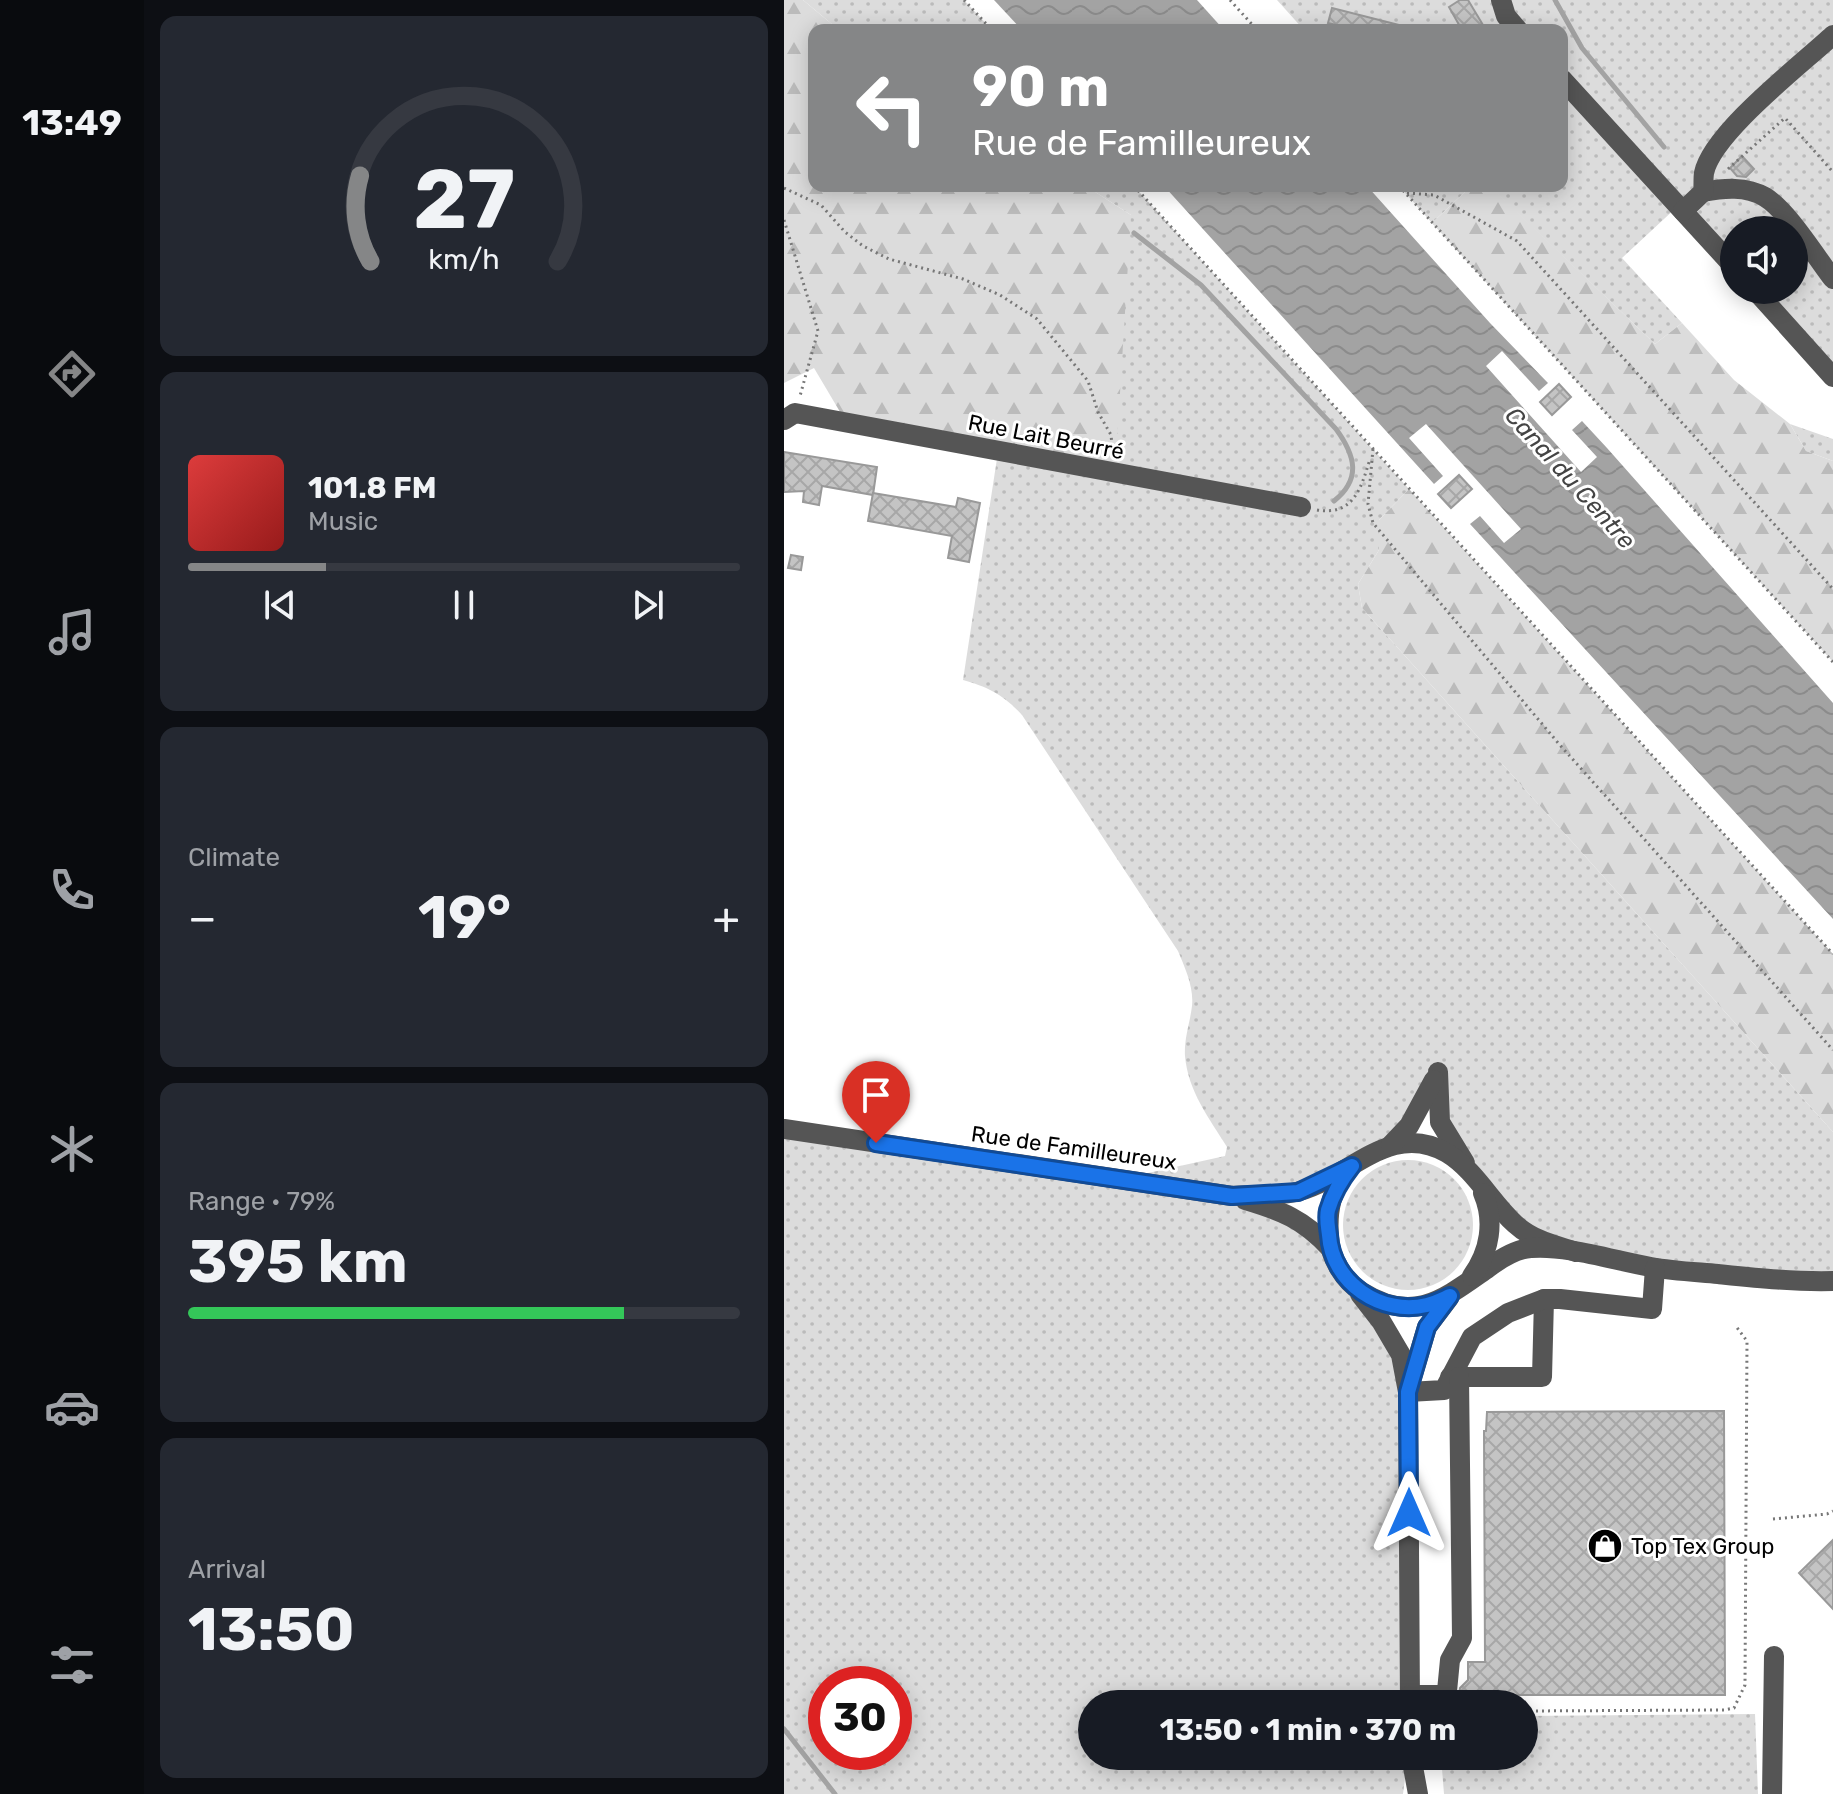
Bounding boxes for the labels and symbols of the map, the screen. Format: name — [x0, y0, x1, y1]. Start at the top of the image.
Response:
water label: Canal du Centre — [1499, 402, 1641, 554]
street label: Rue Lait Beurré — [966, 409, 1126, 465]
pin — [842, 1061, 910, 1143]
street label: Rue de Familleureux — [970, 1120, 1179, 1176]
position arrow — [1367, 1471, 1451, 1555]
shop icon: Top Tex Group — [1586, 1527, 1624, 1565]
place label: Top Tex Group — [1631, 1533, 1774, 1560]
speed limit sign: 30 — [808, 1666, 912, 1770]

